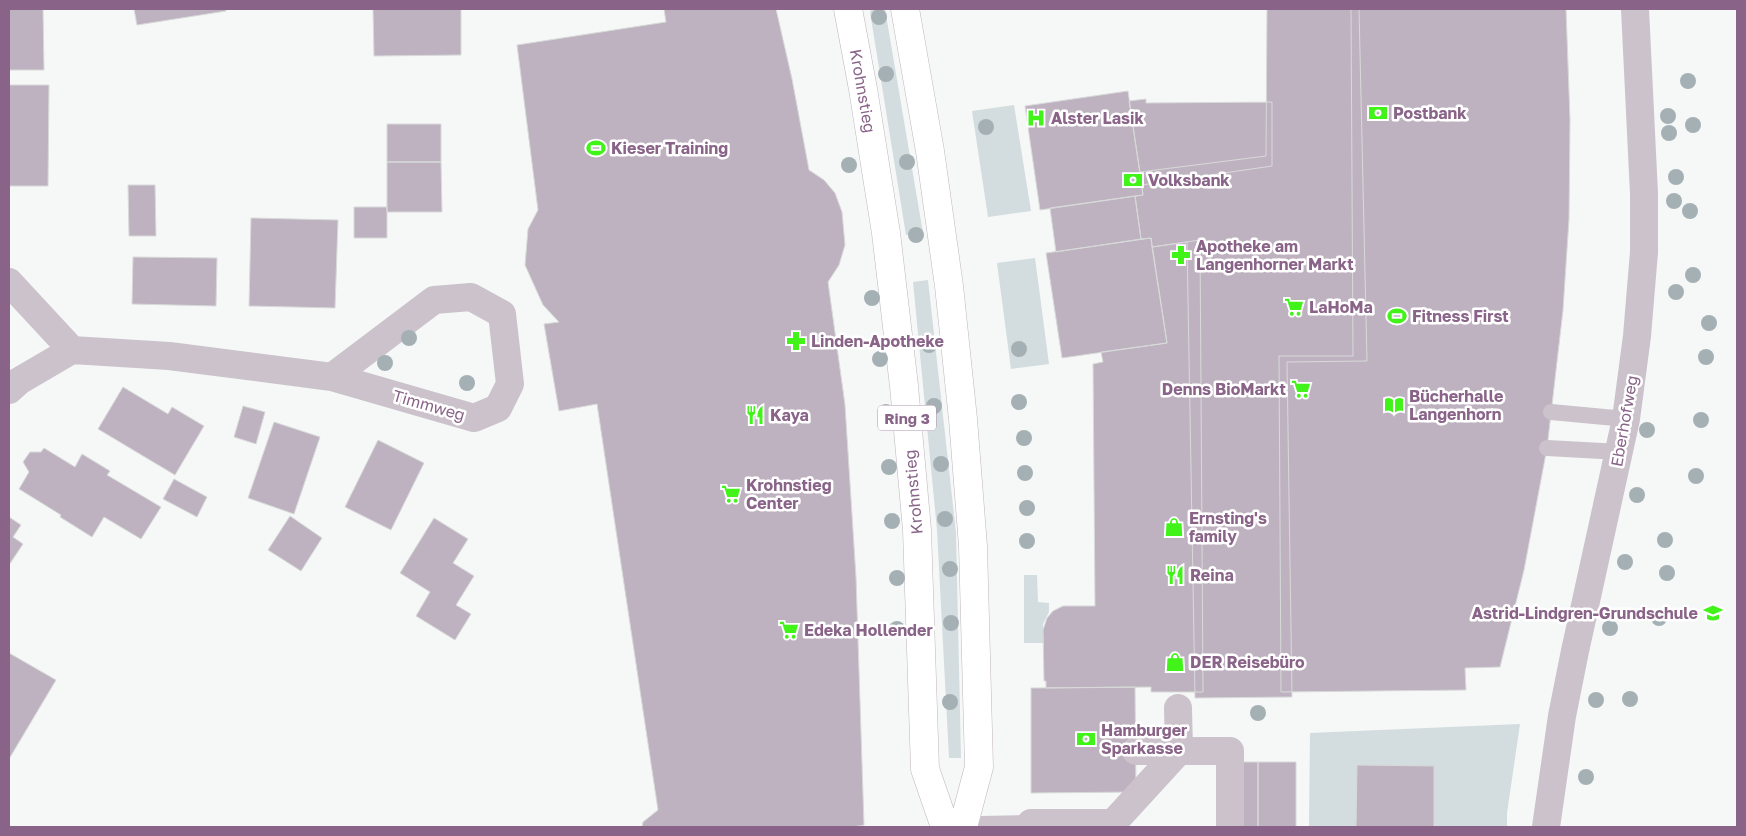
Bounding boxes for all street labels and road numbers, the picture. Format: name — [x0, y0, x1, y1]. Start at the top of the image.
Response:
street label: Krohnstieg — [846, 48, 880, 134]
street label: Eberhofweg — [1606, 374, 1642, 468]
street label: Timmweg — [391, 385, 467, 425]
road number: Ring 3 — [878, 406, 936, 430]
street label: Krohnstieg — [899, 449, 927, 535]

